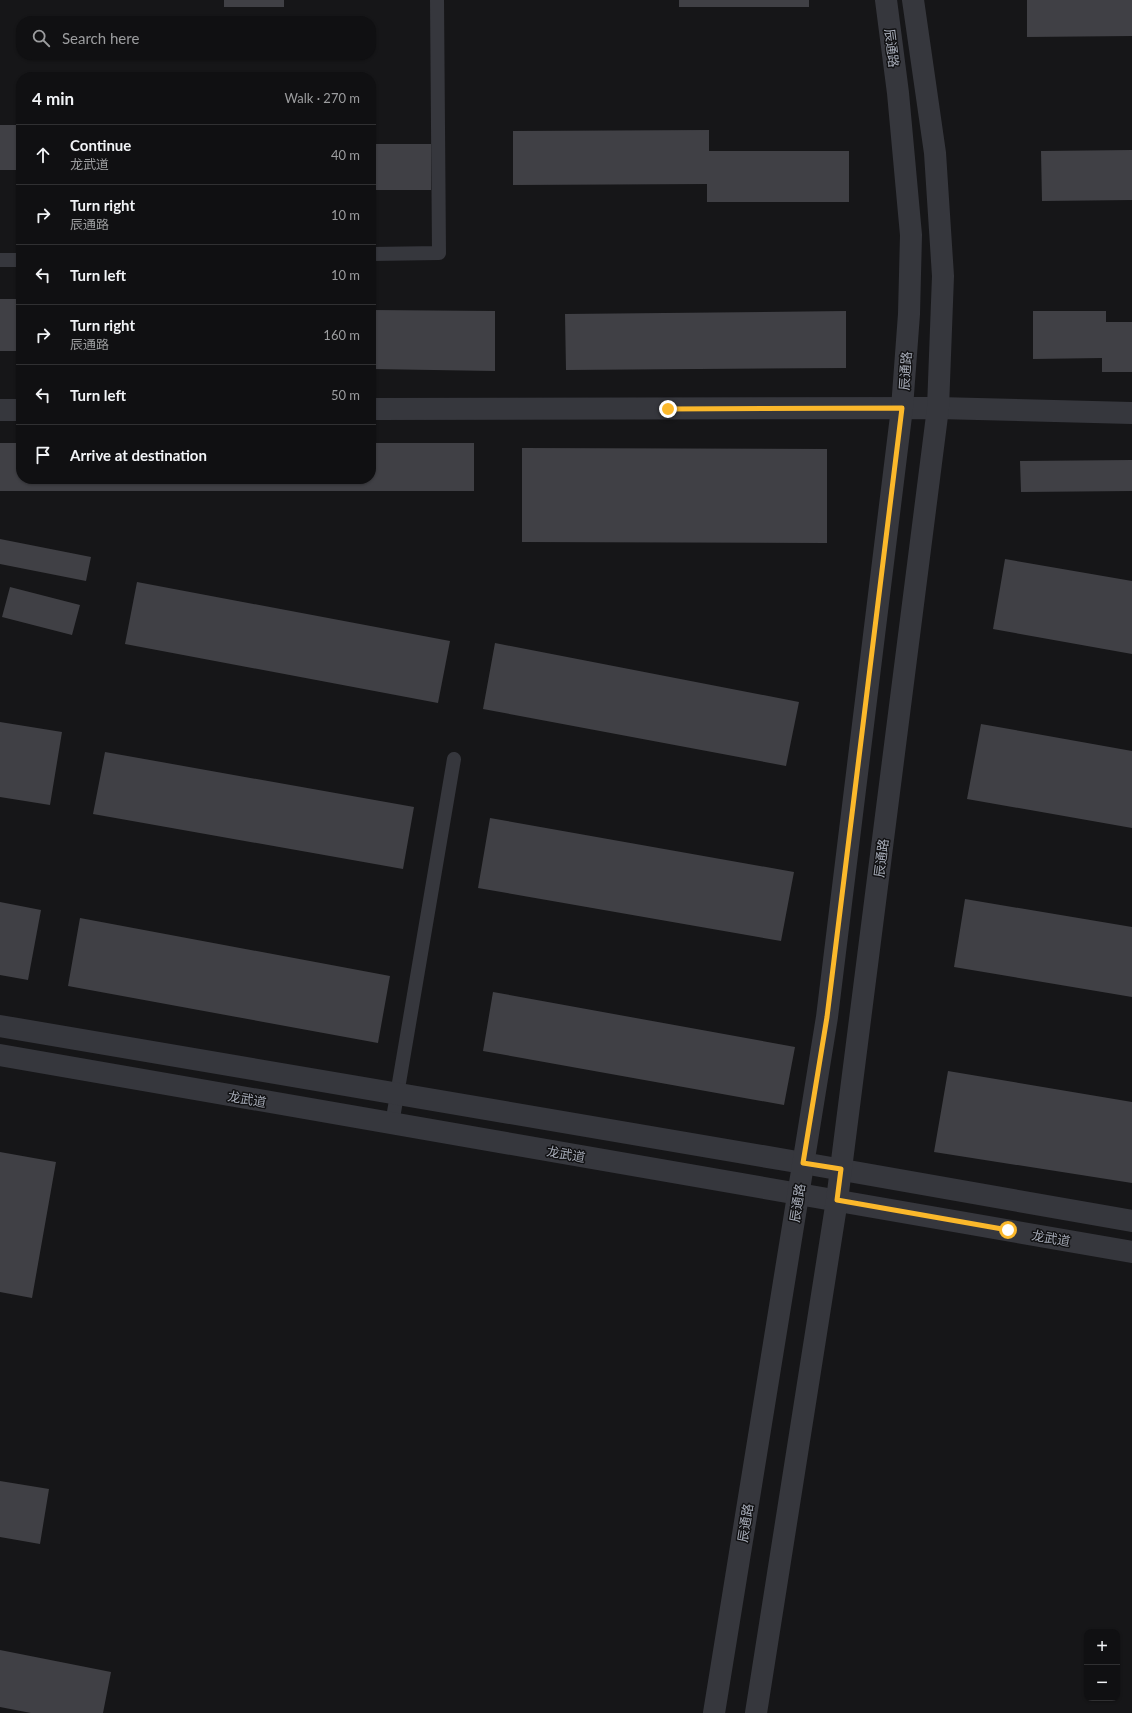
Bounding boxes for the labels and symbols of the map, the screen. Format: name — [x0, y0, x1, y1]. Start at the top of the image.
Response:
street label: 辰通路 — [882, 28, 902, 68]
street label: 辰通路 — [896, 351, 914, 391]
route end — [659, 400, 677, 418]
street label: 辰通路 — [871, 838, 891, 878]
street label: 龙武道 — [226, 1088, 268, 1110]
street label: 龙武道 — [545, 1143, 587, 1165]
street label: 辰通路 — [786, 1182, 808, 1224]
route start — [999, 1221, 1017, 1239]
street label: 龙武道 — [1030, 1227, 1072, 1249]
street label: 辰通路 — [734, 1502, 756, 1544]

